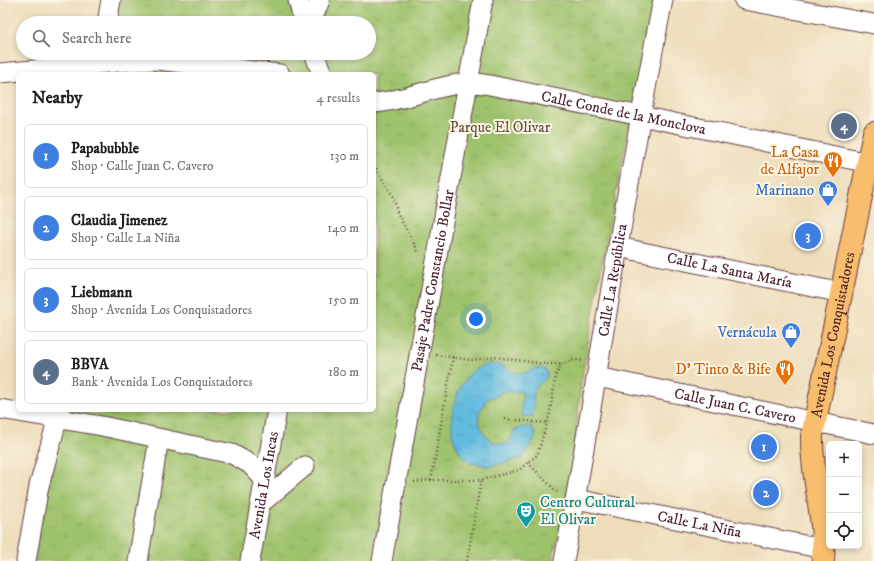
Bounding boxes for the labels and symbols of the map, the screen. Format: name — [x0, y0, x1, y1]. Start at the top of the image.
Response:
street label: Calle Conde de la Monclova — [540, 87, 708, 139]
pin: 4 — [831, 111, 857, 141]
park label: Parque El Olivar — [450, 118, 551, 137]
place label: La Casa de Alfajor — [760, 143, 820, 179]
restaurant icon: La Casa de Alfajor — [822, 150, 844, 178]
shop icon: Marinano — [817, 179, 839, 207]
place label: Marinano — [755, 181, 814, 200]
street label: Pasaje Padre Constancio Bollar — [407, 188, 459, 373]
pin: 3 — [795, 221, 821, 251]
street label: Calle La República — [594, 222, 632, 338]
street label: Calle La Santa María — [665, 248, 795, 293]
street label: Avenida Los Conquistadores — [807, 250, 859, 419]
your location — [466, 309, 486, 329]
shop icon: Vernácula — [780, 321, 802, 349]
place label: Vernácula — [717, 323, 778, 342]
restaurant icon: D' Tinto & Bife — [774, 358, 796, 386]
place label: D' Tinto & Bife — [676, 360, 771, 379]
street label: Calle Juan C. Cavero — [672, 384, 798, 428]
street label: Avenida Los Incas — [245, 430, 283, 541]
pin: 1 — [751, 432, 777, 462]
pin: 2 — [753, 478, 779, 508]
place label: Centro Cultural El Olivar — [540, 493, 636, 529]
theatre icon: Centro Cultural El Olivar — [515, 500, 537, 528]
street label: Calle La Niña — [656, 507, 744, 542]

